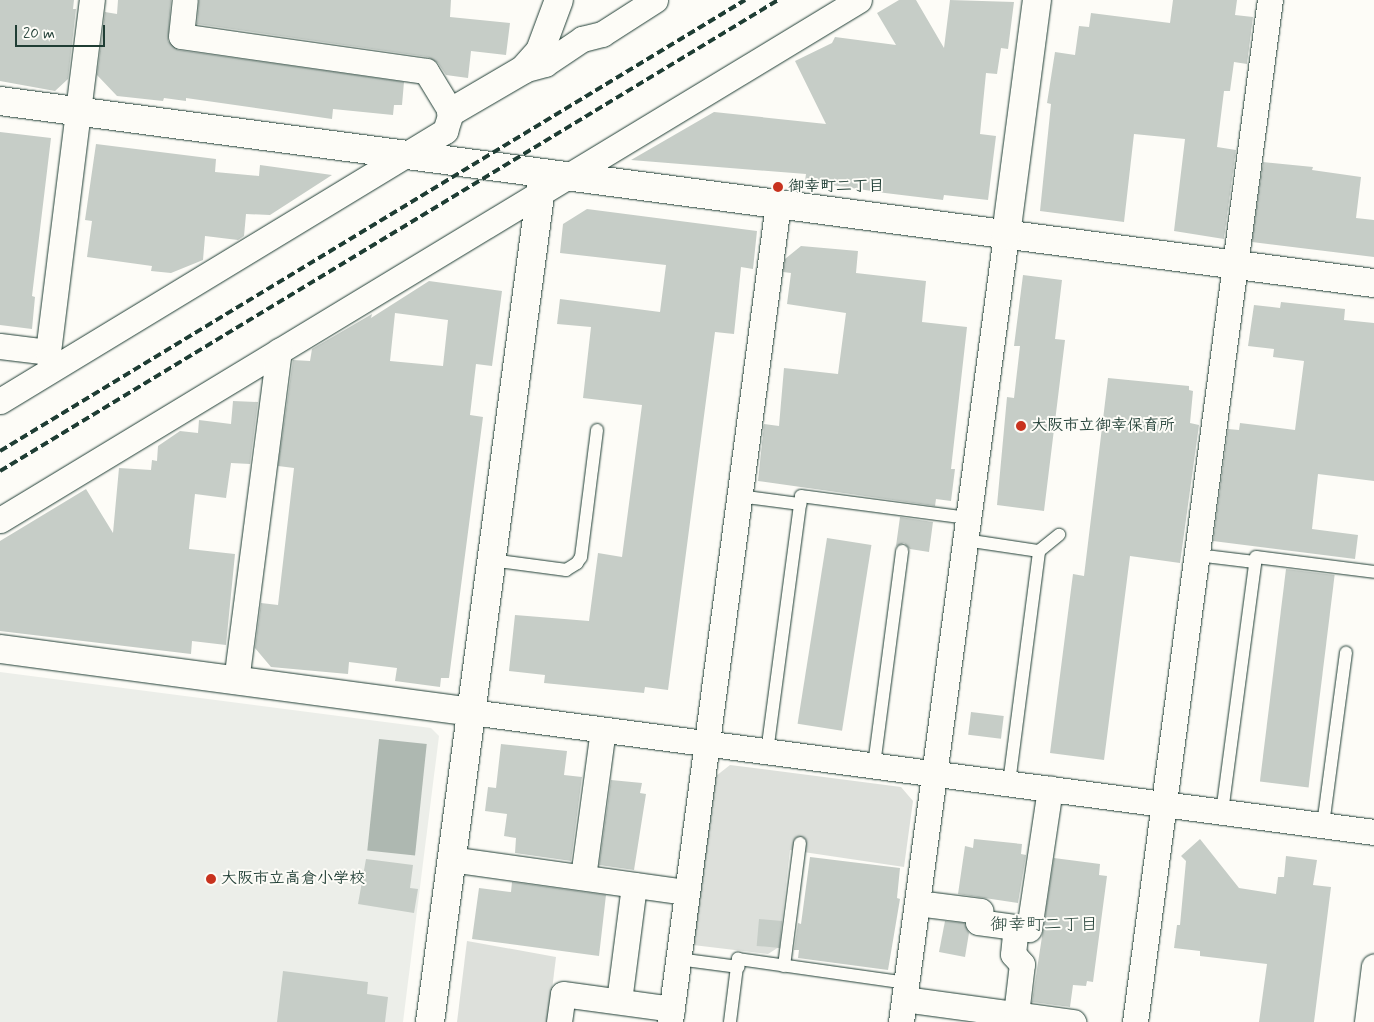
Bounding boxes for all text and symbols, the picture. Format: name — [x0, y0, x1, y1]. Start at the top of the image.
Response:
scale bar — [18, 15, 108, 47]
text: 20 m — [23, 24, 55, 44]
place label: 御幸町二丁目 — [788, 177, 884, 197]
marker: 御幸町二丁目 — [772, 181, 784, 193]
place label: 大阪市立御幸保育所 — [1031, 416, 1175, 436]
marker: 大阪市立御幸保育所 — [1015, 420, 1027, 432]
place label: 大阪市立高倉小学校 — [221, 869, 365, 889]
marker: 大阪市立高倉小学校 — [205, 873, 217, 885]
district label: 御幸町二丁目 — [990, 914, 1098, 936]

